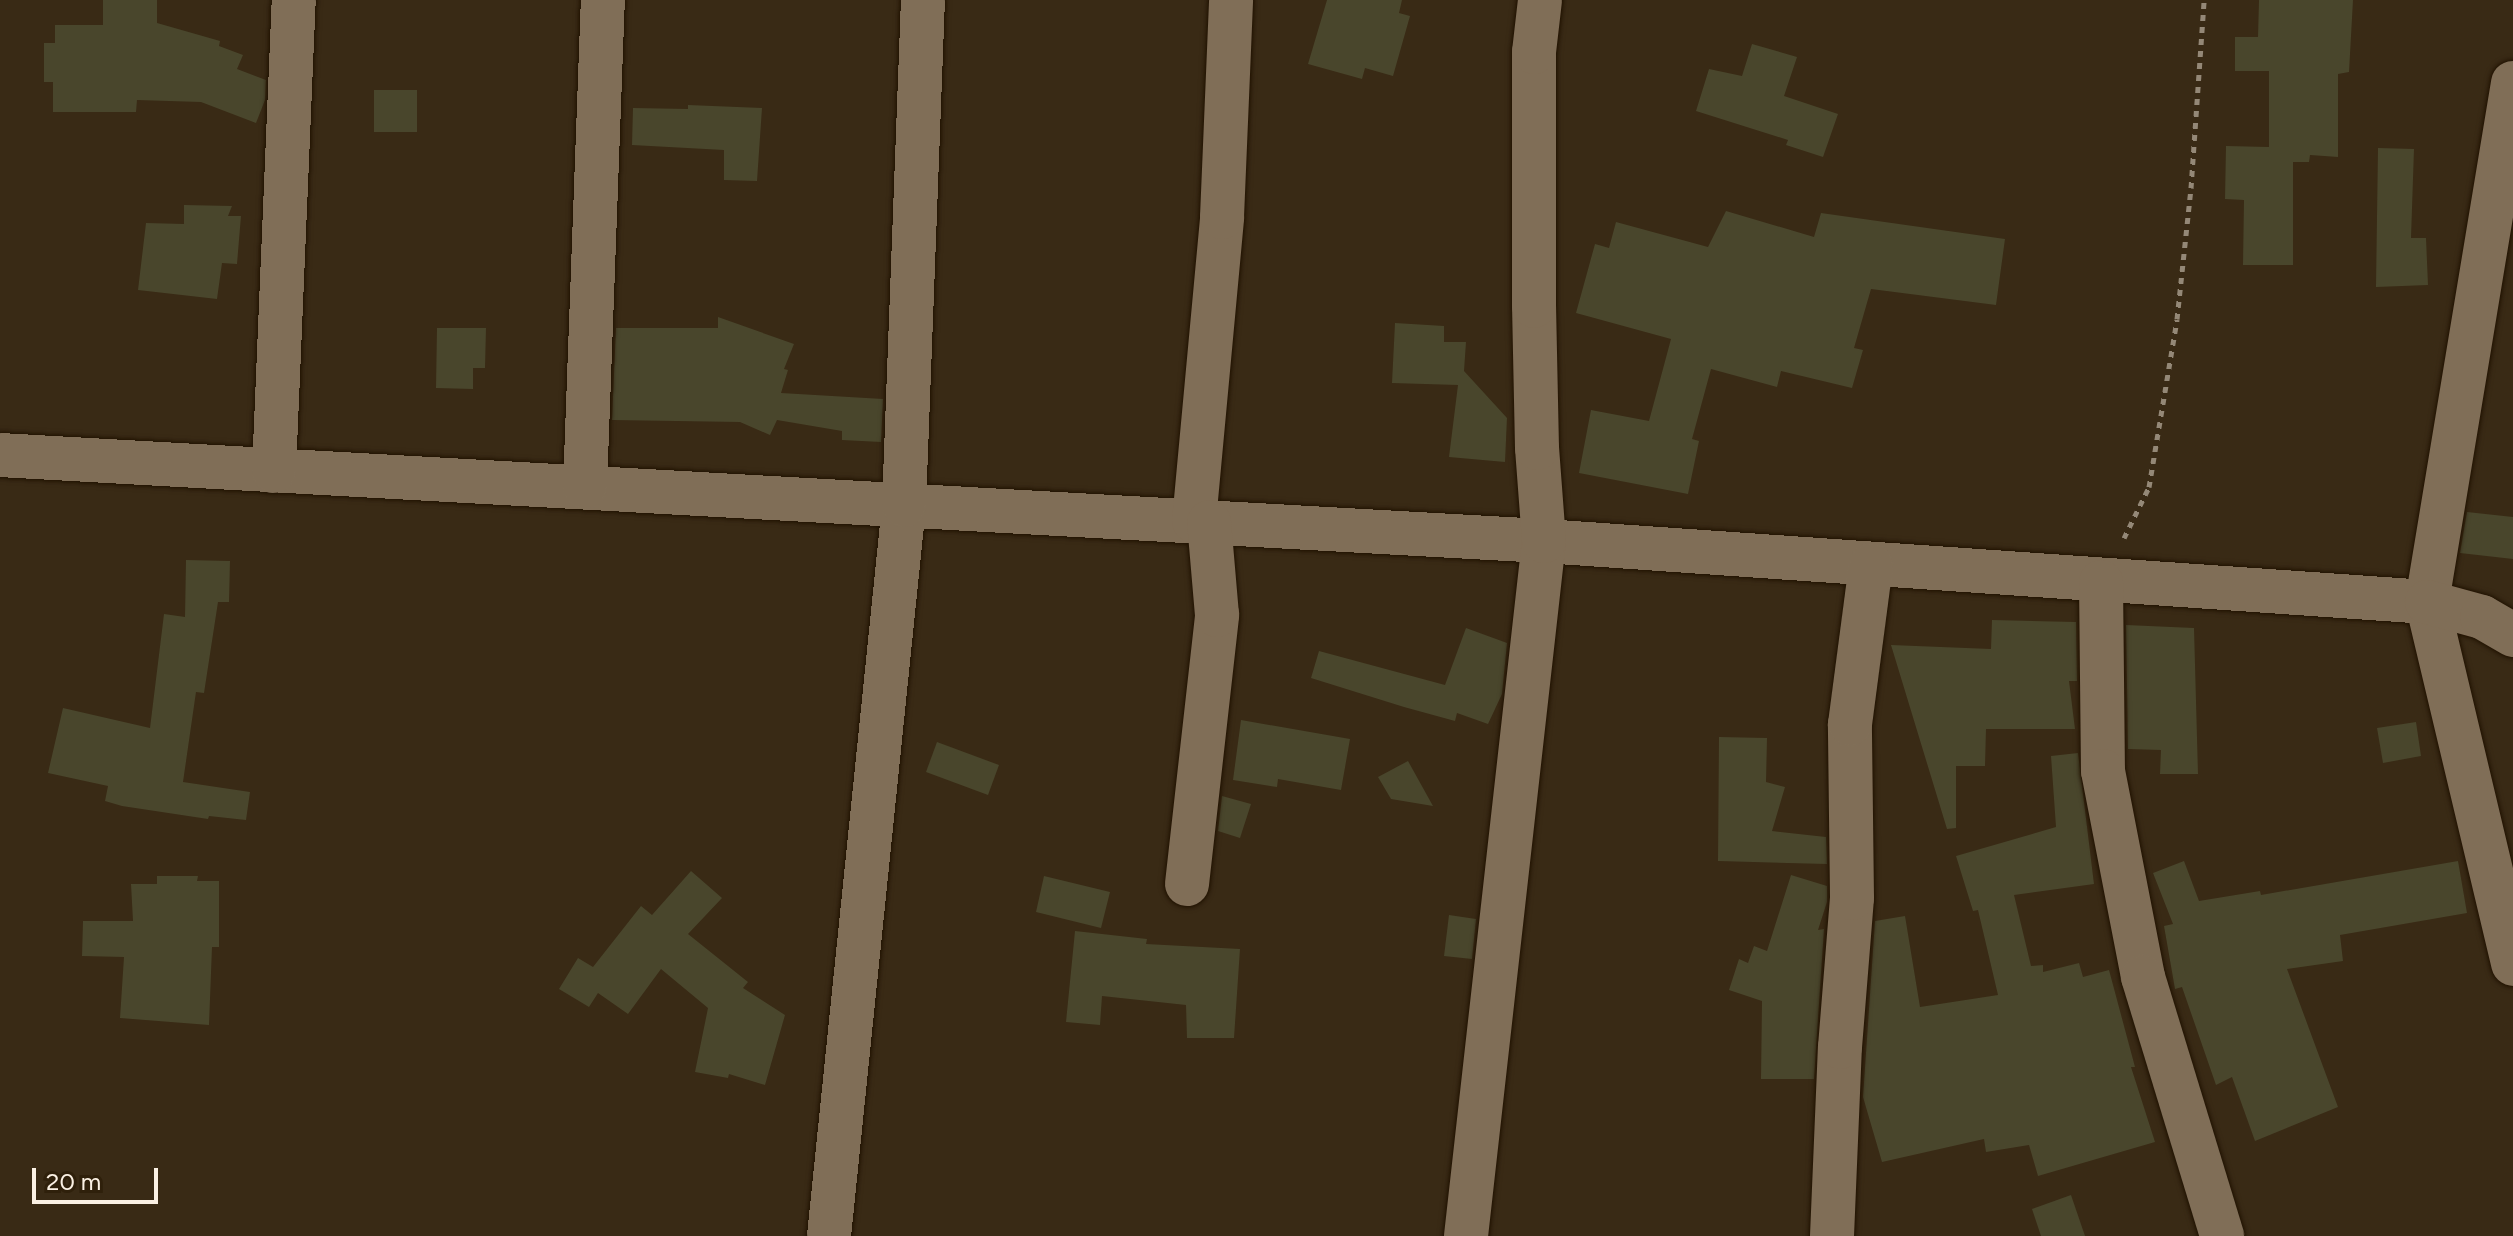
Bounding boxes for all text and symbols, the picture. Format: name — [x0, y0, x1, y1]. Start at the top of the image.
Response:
scale bar — [36, 1152, 162, 1202]
text: 20 m — [46, 1167, 101, 1196]

